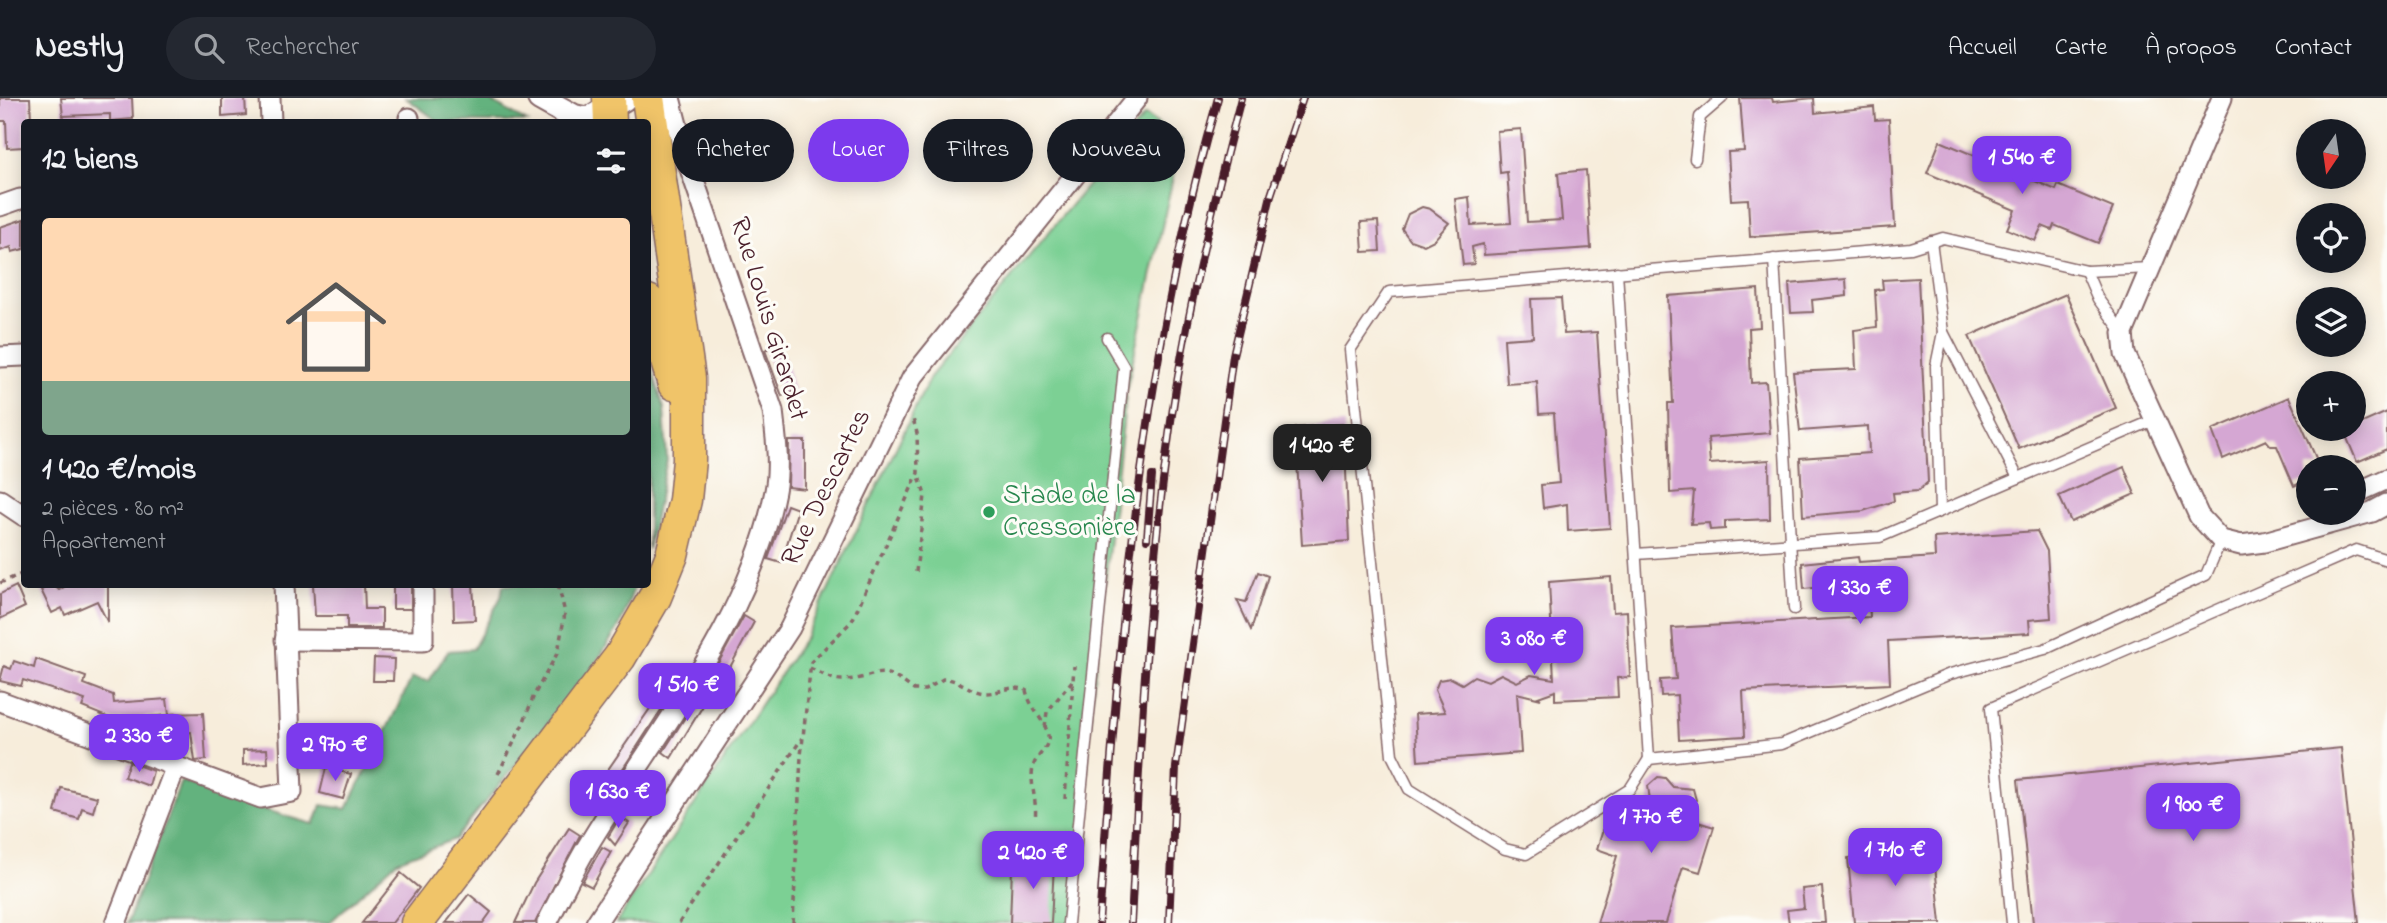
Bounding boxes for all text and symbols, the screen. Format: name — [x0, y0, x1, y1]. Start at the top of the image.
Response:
search box — [166, 17, 656, 80]
text: Nestly — [35, 24, 124, 72]
icon: search — [190, 29, 228, 67]
text: Rechercher — [246, 29, 359, 67]
text: Accueil — [1948, 31, 2017, 66]
text: Carte — [2055, 31, 2107, 66]
text: À propos — [2145, 31, 2237, 66]
text: Contact — [2275, 31, 2352, 66]
chip: Acheter — [672, 119, 794, 182]
chip: Louer — [808, 119, 909, 182]
chip: Filtres — [923, 119, 1033, 182]
chip: Nouveau — [1047, 119, 1185, 182]
north arrow — [2296, 119, 2366, 189]
map controls — [2296, 119, 2366, 525]
pin: 1 540 € — [1957, 136, 2087, 196]
text: 12 biens — [42, 139, 139, 183]
icon: filters — [592, 142, 630, 180]
text: 1 540 € — [1988, 142, 2056, 175]
button: locate — [2296, 203, 2366, 273]
street label: Rue Louis Girardet — [718, 212, 818, 426]
icon: home — [273, 264, 399, 390]
button: layers — [2296, 287, 2366, 357]
button: + — [2296, 371, 2366, 441]
street label: Rue Descartes — [771, 402, 883, 574]
pin: 1 420 € — [1257, 424, 1387, 484]
text: 1 420 € — [1289, 430, 1355, 463]
text: 1 420 €/mois — [42, 449, 197, 493]
button: − — [2296, 455, 2366, 525]
place label: Stade de la Cressonière — [1003, 476, 1136, 549]
text: 2 pièces · 80 m² — [42, 493, 184, 526]
marker: Stade de la Cressonière — [981, 504, 997, 520]
text: Appartement — [42, 526, 166, 559]
pin: 1 330 € — [1795, 566, 1925, 626]
text: 1 330 € — [1828, 572, 1892, 605]
pin: 3 080 € — [1469, 618, 1599, 677]
text: 3 080 € — [1501, 623, 1567, 656]
pin: 1 510 € — [622, 664, 752, 723]
text: 1 510 € — [654, 669, 720, 702]
pin: 2 330 € — [74, 714, 204, 774]
text: 2 330 € — [105, 720, 173, 753]
pin: 2 970 € — [270, 724, 400, 783]
text: 2 970 € — [302, 729, 368, 762]
pin: 1 630 € — [553, 770, 683, 830]
text: 1 630 € — [586, 776, 650, 809]
pin: 1 900 € — [2128, 784, 2258, 843]
text: 1 900 € — [2162, 789, 2224, 822]
pin: 1 770 € — [1586, 796, 1716, 855]
text: 1 770 € — [1619, 801, 1683, 834]
pin: 1 710 € — [1830, 828, 1960, 888]
pin: 2 420 € — [968, 832, 1098, 891]
text: 1 710 € — [1864, 834, 1926, 867]
text: 2 420 € — [998, 837, 1068, 870]

